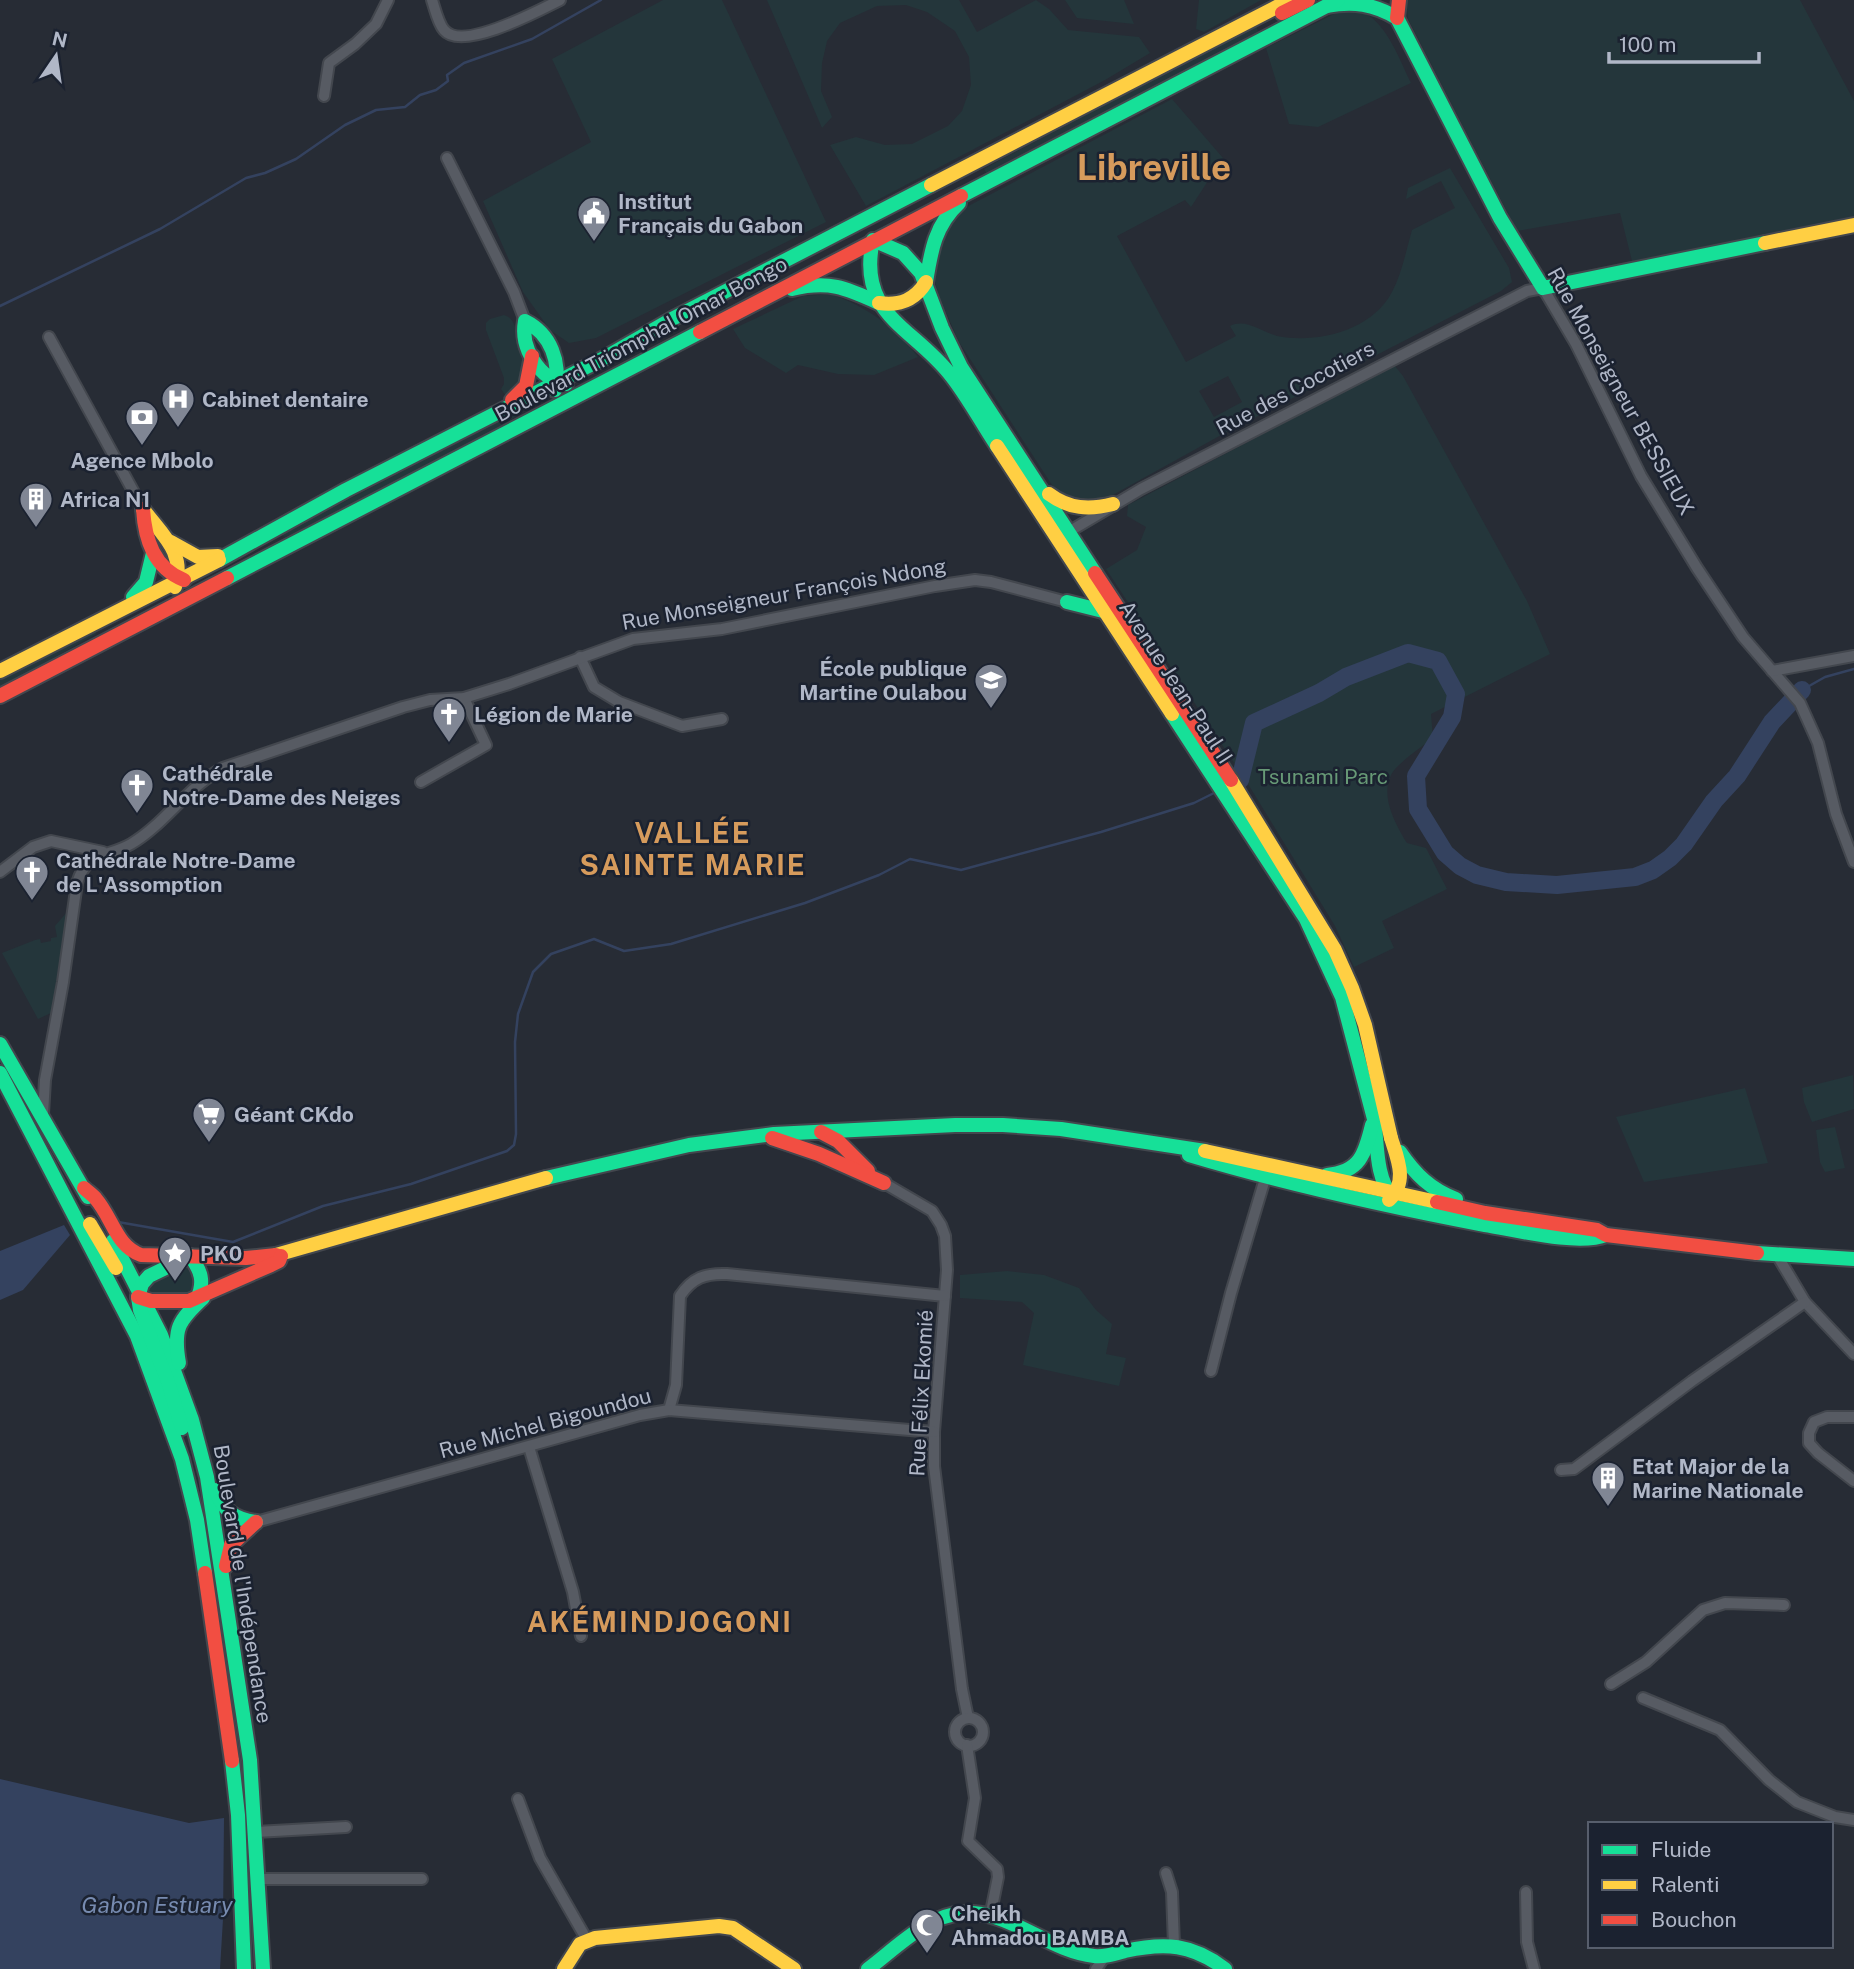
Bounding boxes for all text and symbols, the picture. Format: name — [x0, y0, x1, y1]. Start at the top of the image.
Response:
north arrow — [21, 21, 91, 91]
scale bar — [1609, 21, 1759, 65]
text: N — [50, 27, 70, 52]
text: 100 m — [1619, 32, 1676, 57]
district label: Libreville — [1077, 147, 1231, 188]
place label: Institut Français du Gabon — [618, 189, 803, 238]
public building icon: Institut Français du Gabon — [575, 194, 613, 243]
street label: Boulevard Triomphal Omar Bongo — [491, 251, 791, 427]
street label: Rue Monseigneur BESSIEUX — [1542, 263, 1700, 519]
street label: Rue des Cocotiers — [1211, 336, 1379, 440]
hospital icon: Cabinet dentaire — [159, 380, 197, 429]
place label: Cabinet dentaire — [202, 387, 369, 412]
bank icon: Agence Mbolo — [123, 398, 161, 447]
place label: Agence Mbolo — [70, 448, 214, 473]
building icon: Africa N1 — [17, 480, 55, 529]
place label: Africa N1 — [60, 487, 150, 512]
street label: Rue Monseigneur François Ndong — [620, 553, 948, 635]
street label: Avenue Jean-Paul II — [1114, 596, 1238, 768]
place label: École publique Martine Oulabou — [799, 656, 967, 705]
school or university icon: École publique Martine Oulabou — [972, 661, 1010, 710]
church icon: Légion de Marie — [430, 695, 468, 744]
place label: Légion de Marie — [474, 702, 633, 727]
place label: Cathédrale Notre-Dame des Neiges — [162, 761, 401, 810]
park label: Tsunami Parc — [1258, 764, 1388, 789]
church icon: Cathédrale Notre-Dame des Neiges — [118, 766, 156, 815]
district label: VALLÉE SAINTE MARIE — [579, 816, 807, 881]
place label: Cathédrale Notre-Dame de L'Assomption — [56, 848, 296, 897]
church icon: Cathédrale Notre-Dame de L'Assomption — [13, 853, 51, 902]
supermarket icon: Géant CKdo — [190, 1095, 228, 1144]
place label: Géant CKdo — [234, 1102, 354, 1127]
place icon: PK0 — [156, 1234, 194, 1283]
place label: PK0 — [200, 1241, 242, 1266]
street label: Rue Félix Ekomié — [904, 1309, 938, 1477]
street label: Rue Michel Bigoundou — [436, 1383, 654, 1463]
street label: Boulevard de l'Indépendance — [209, 1443, 277, 1725]
place label: Etat Major de la Marine Nationale — [1632, 1454, 1804, 1503]
building icon: Etat Major de la Marine Nationale — [1589, 1459, 1627, 1508]
district label: AKÉMINDJOGONI — [527, 1605, 793, 1638]
legend — [1588, 1822, 1833, 1948]
text: Fluide — [1651, 1837, 1711, 1862]
text: Ralenti — [1651, 1872, 1719, 1897]
water label: Gabon Estuary — [81, 1891, 234, 1918]
place label: Cheikh Ahmadou BAMBA — [951, 1901, 1129, 1950]
mosque icon: Cheikh Ahmadou BAMBA — [908, 1906, 946, 1955]
text: Bouchon — [1651, 1907, 1737, 1932]

